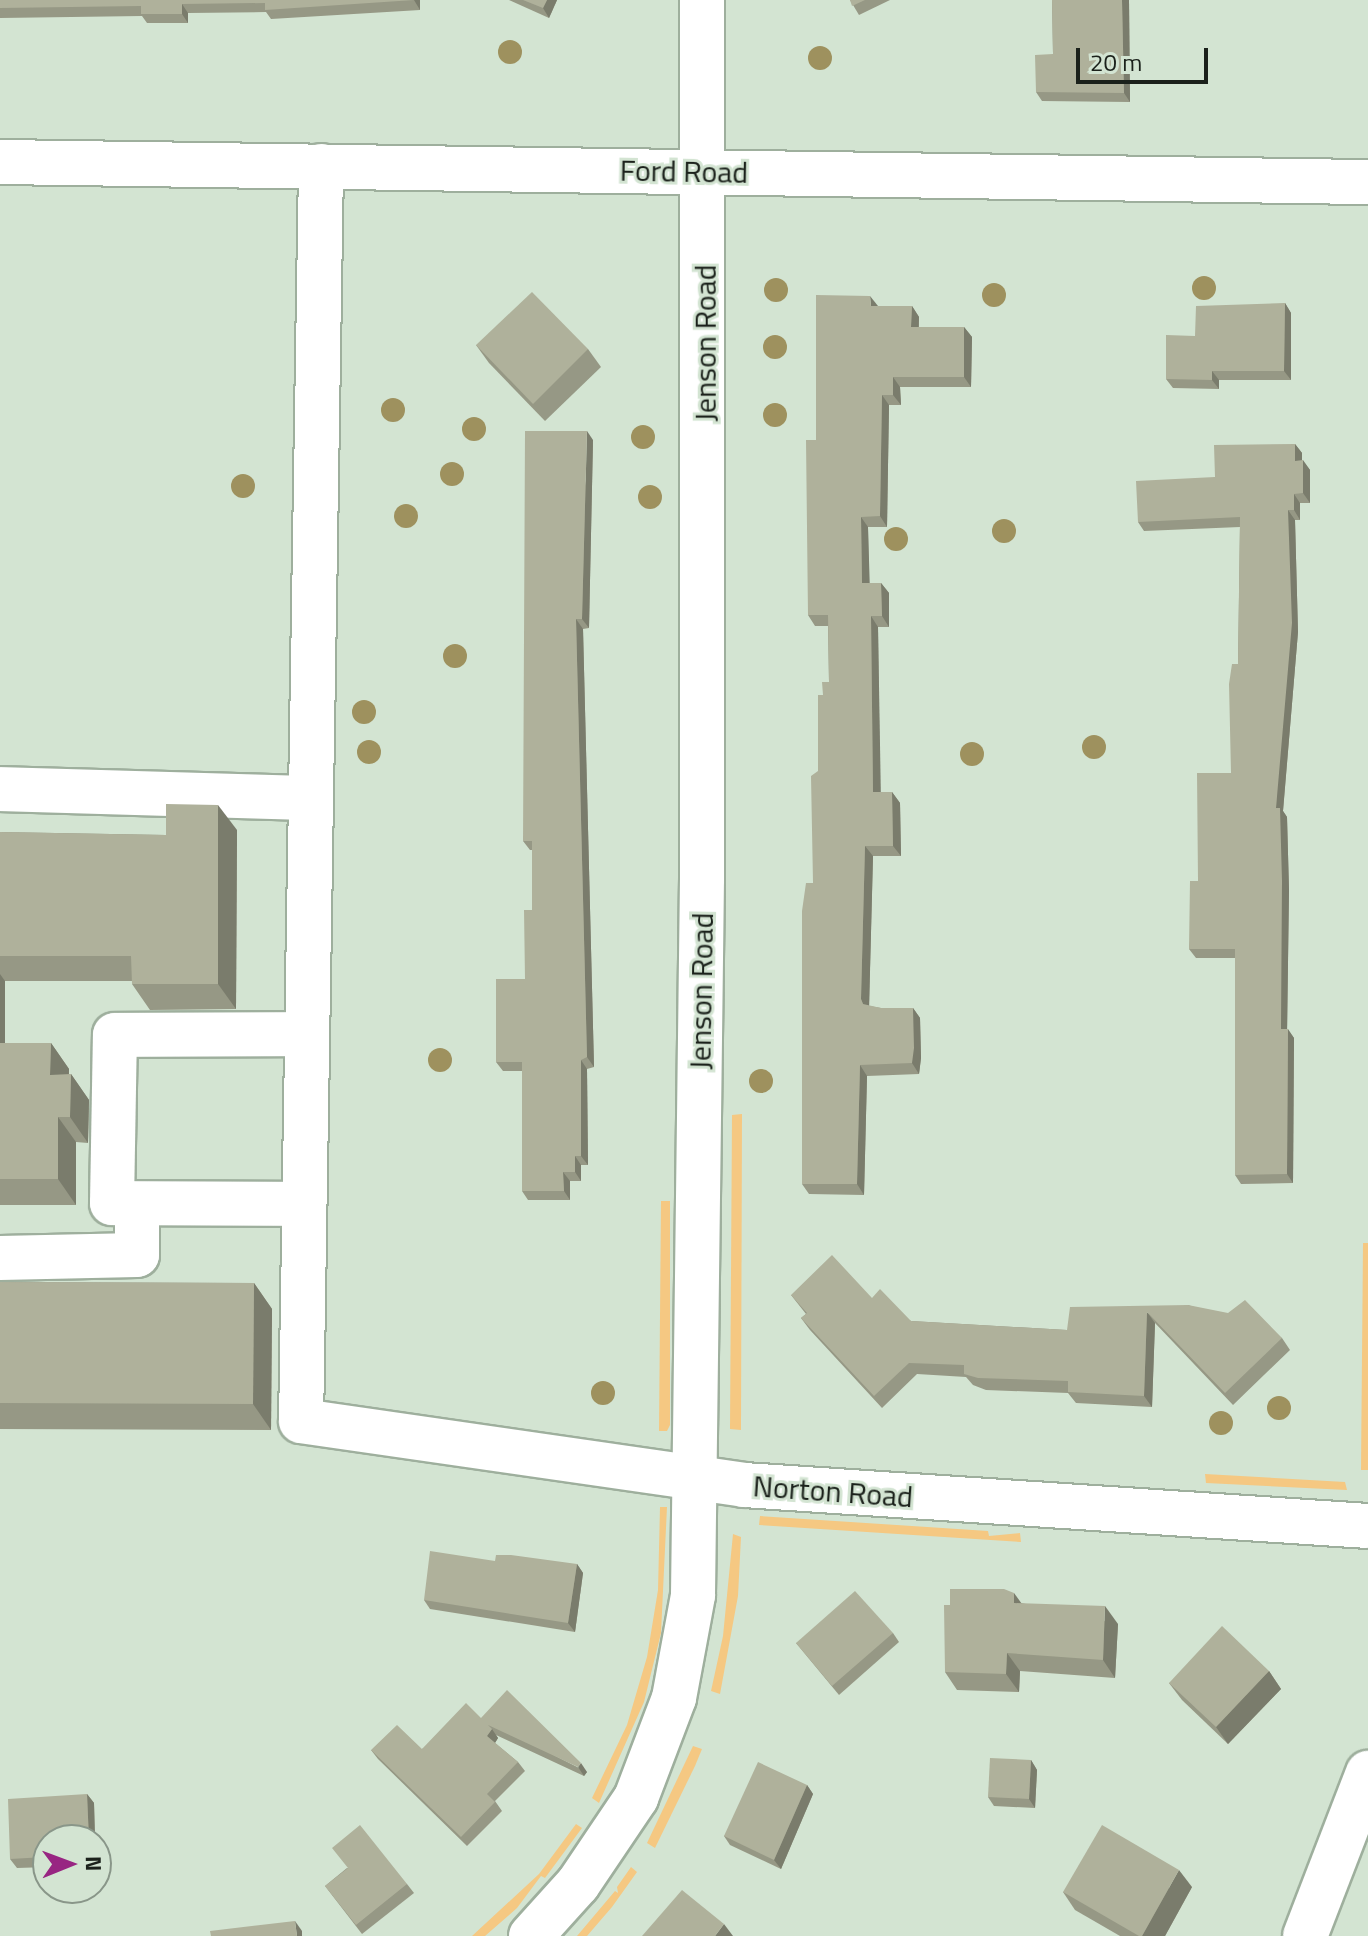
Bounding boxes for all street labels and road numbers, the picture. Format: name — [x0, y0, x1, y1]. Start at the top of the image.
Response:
street label: Ford Road — [619, 152, 749, 190]
street label: Jenson Road — [687, 264, 723, 422]
street label: Jenson Road — [682, 912, 720, 1070]
street label: Norton Road — [752, 1467, 914, 1515]

